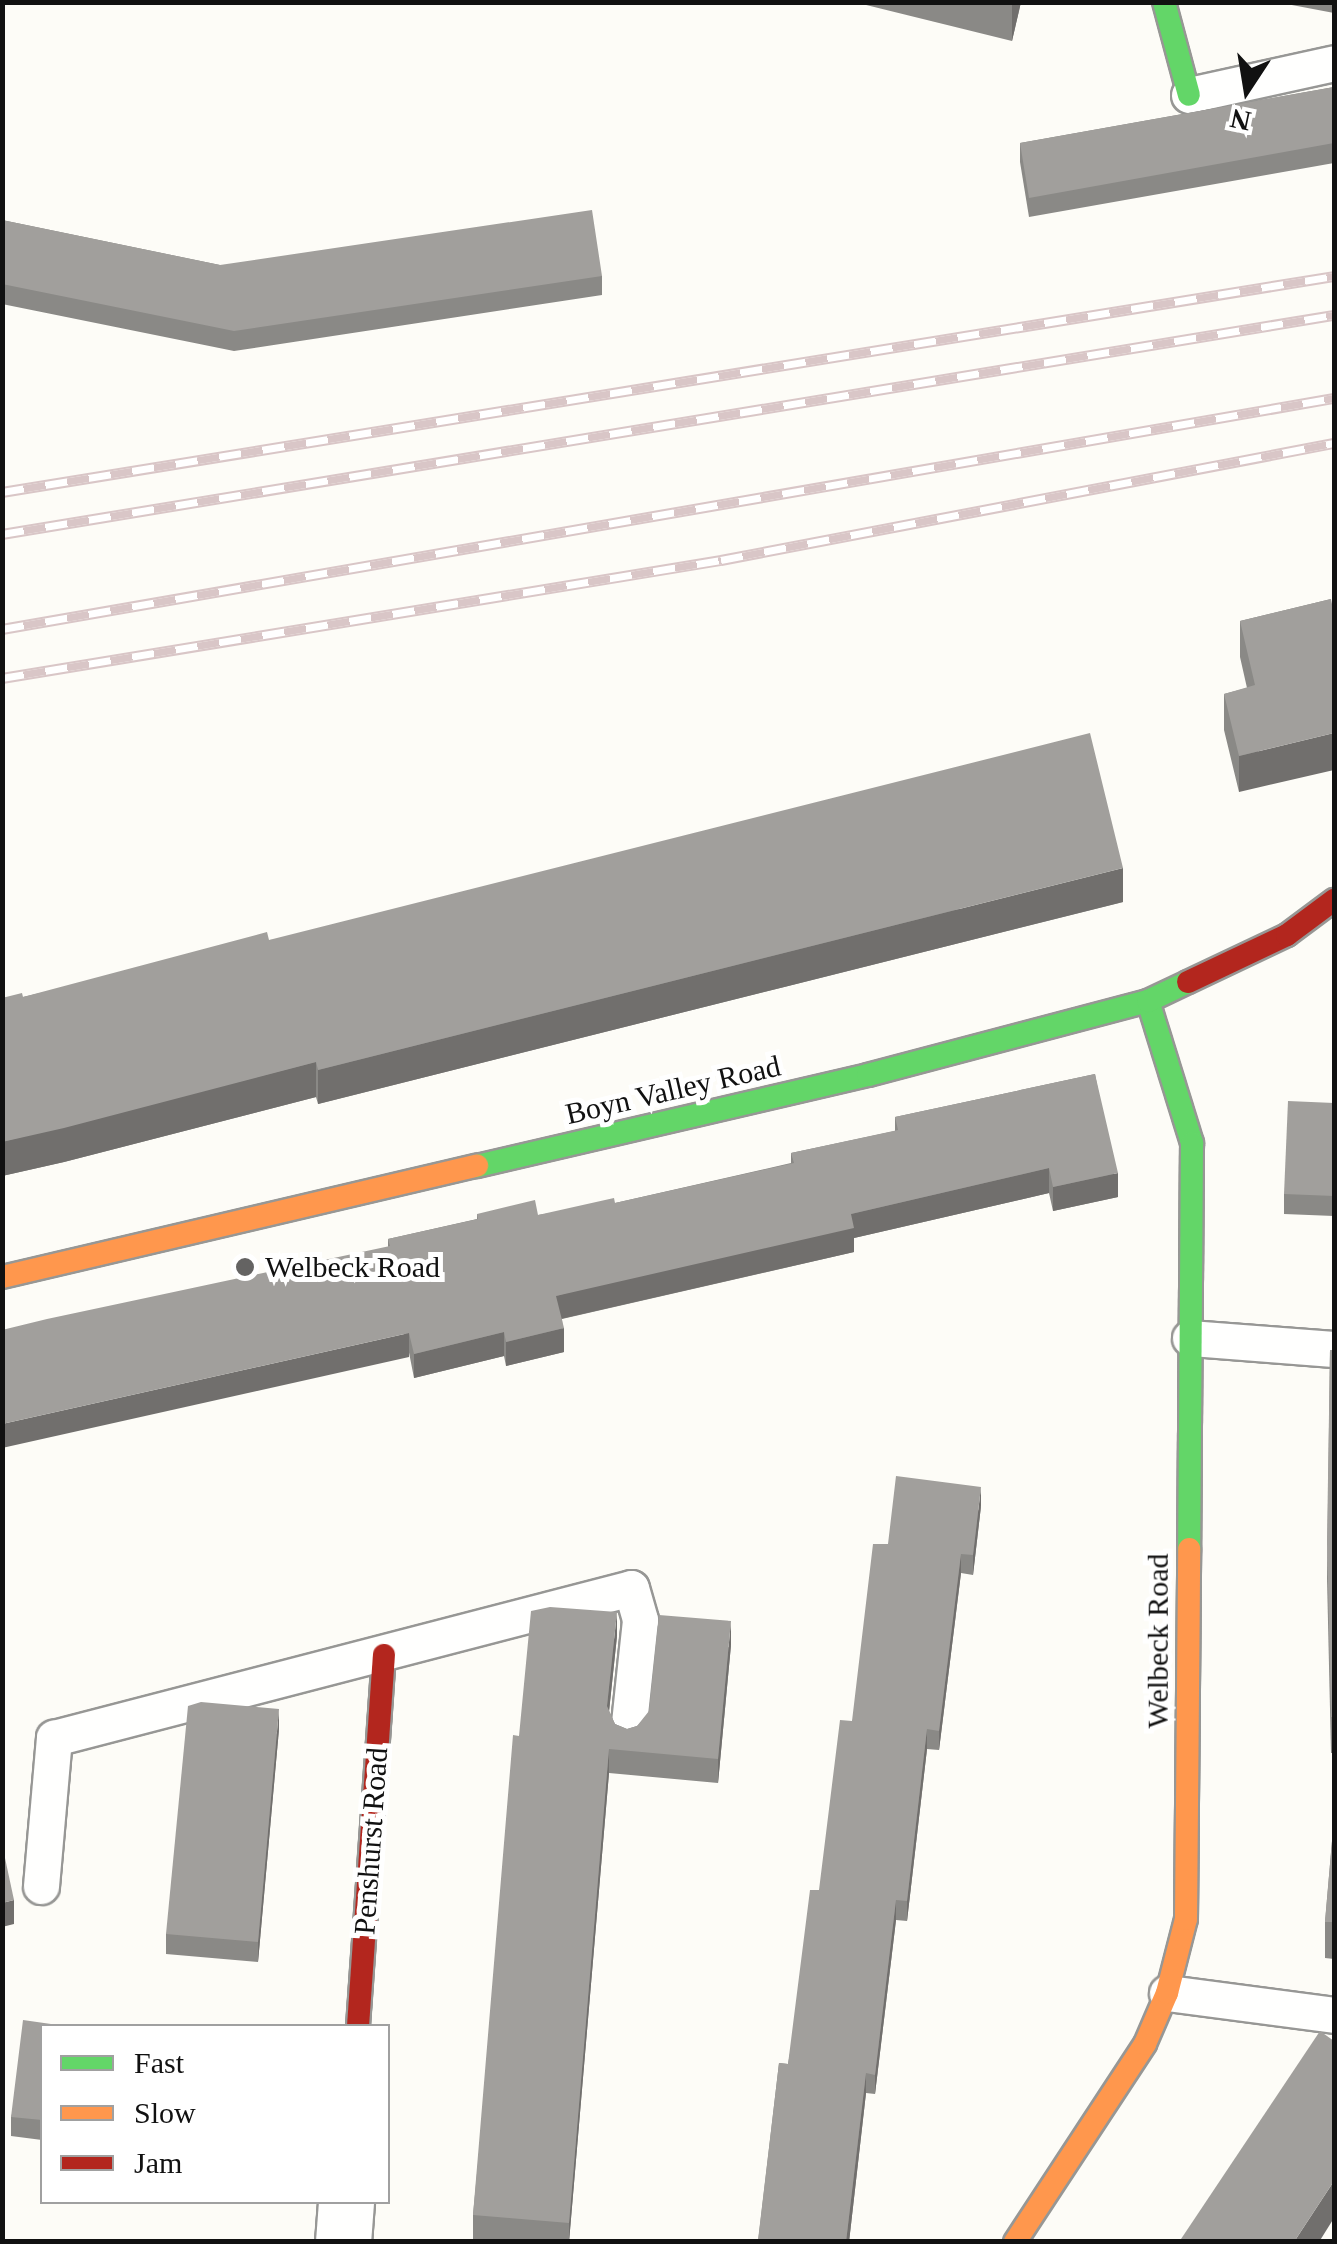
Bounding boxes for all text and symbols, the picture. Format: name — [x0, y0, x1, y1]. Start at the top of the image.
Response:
north arrow — [1197, 40, 1297, 140]
text: N — [1228, 103, 1254, 137]
street label: Boyn Valley Road — [562, 1048, 784, 1132]
place label: Welbeck Road — [265, 1249, 440, 1285]
marker: Welbeck Road — [234, 1256, 256, 1278]
street label: Welbeck Road — [1140, 1553, 1176, 1729]
street label: Penshurst Road — [347, 1746, 395, 1936]
legend — [40, 2024, 390, 2204]
text: Fast — [134, 2046, 184, 2079]
text: Slow — [134, 2096, 196, 2129]
text: Jam — [134, 2146, 182, 2179]

